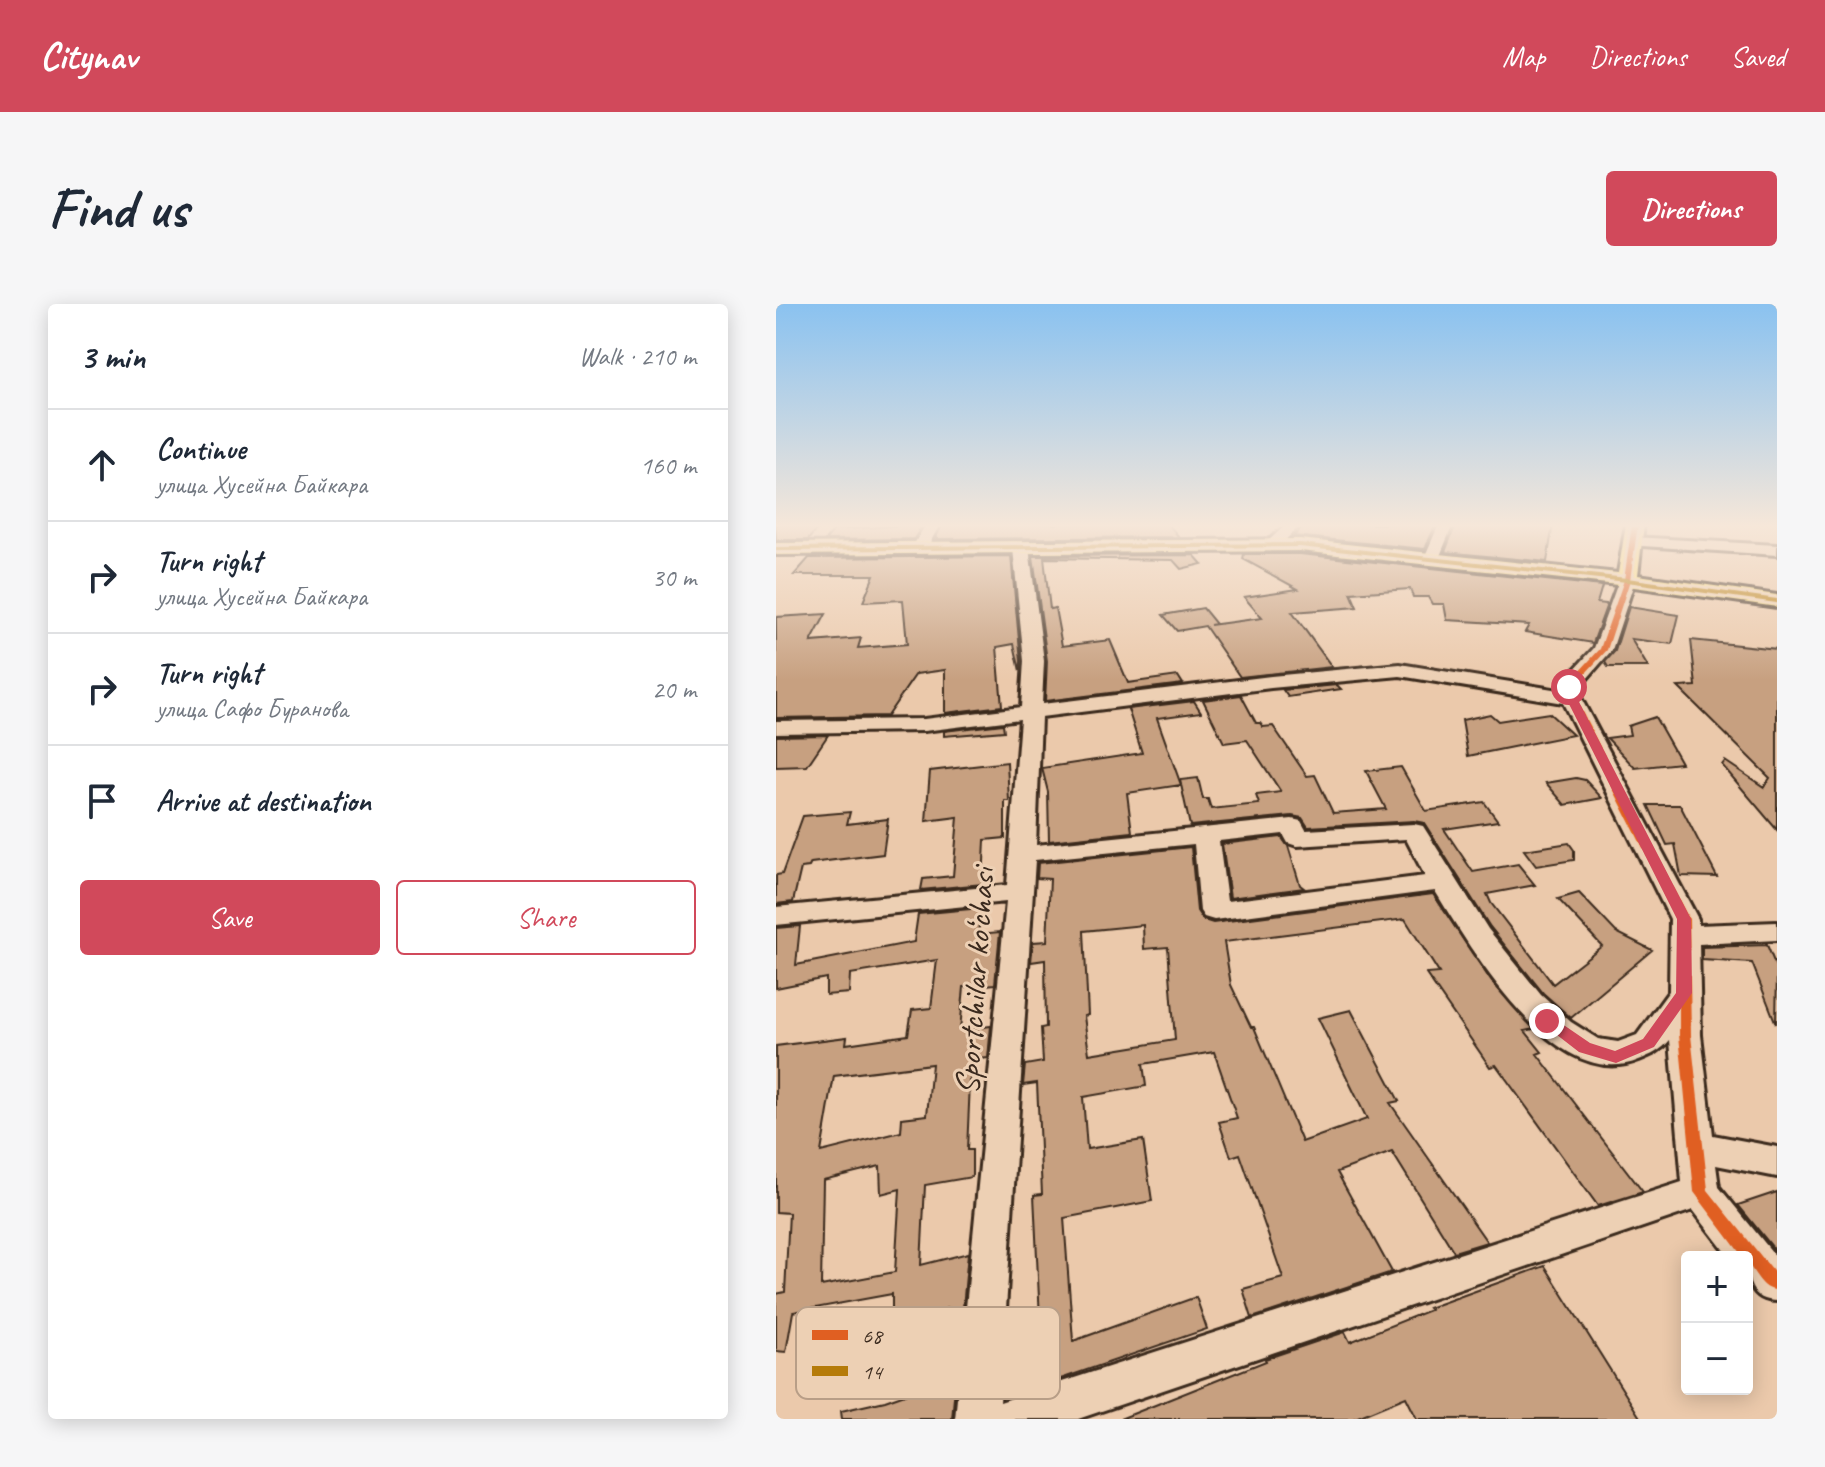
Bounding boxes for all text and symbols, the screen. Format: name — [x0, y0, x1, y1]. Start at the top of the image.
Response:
text: Citynav — [40, 33, 137, 80]
text: Map — [1502, 39, 1545, 74]
text: Directions — [1589, 39, 1687, 74]
text: Saved — [1731, 39, 1785, 74]
button: Directions — [1606, 171, 1777, 246]
text: Find us — [48, 173, 188, 244]
text: 3 min — [80, 335, 145, 378]
text: Walk · 210 m — [579, 340, 696, 373]
text: Continue — [156, 430, 246, 468]
icon: ahead — [80, 443, 124, 487]
text: 160 m — [640, 449, 696, 482]
text: улица Хусейна Байкара — [156, 468, 367, 501]
text: Turn right — [156, 542, 261, 580]
icon: right — [80, 555, 124, 599]
text: 30 m — [652, 561, 696, 594]
text: улица Хусейна Байкара — [156, 580, 367, 613]
text: Turn right — [156, 654, 261, 692]
icon: right — [80, 667, 124, 711]
route start — [1551, 669, 1587, 705]
text: 20 m — [652, 673, 696, 706]
text: улица Сафо Буранова — [156, 692, 348, 725]
icon: arrive — [80, 779, 124, 823]
text: Arrive at destination — [156, 782, 371, 820]
street label: Sportchilar ko‘chasi — [945, 862, 1004, 1096]
button: Save — [80, 880, 380, 955]
button: Share — [396, 880, 696, 955]
route end — [1529, 1003, 1565, 1039]
map controls — [1681, 1251, 1753, 1395]
button: + — [1681, 1251, 1753, 1323]
legend — [796, 1307, 1060, 1399]
text: 68 — [862, 1322, 884, 1350]
button: − — [1681, 1323, 1753, 1395]
text: 14 — [862, 1358, 884, 1386]

